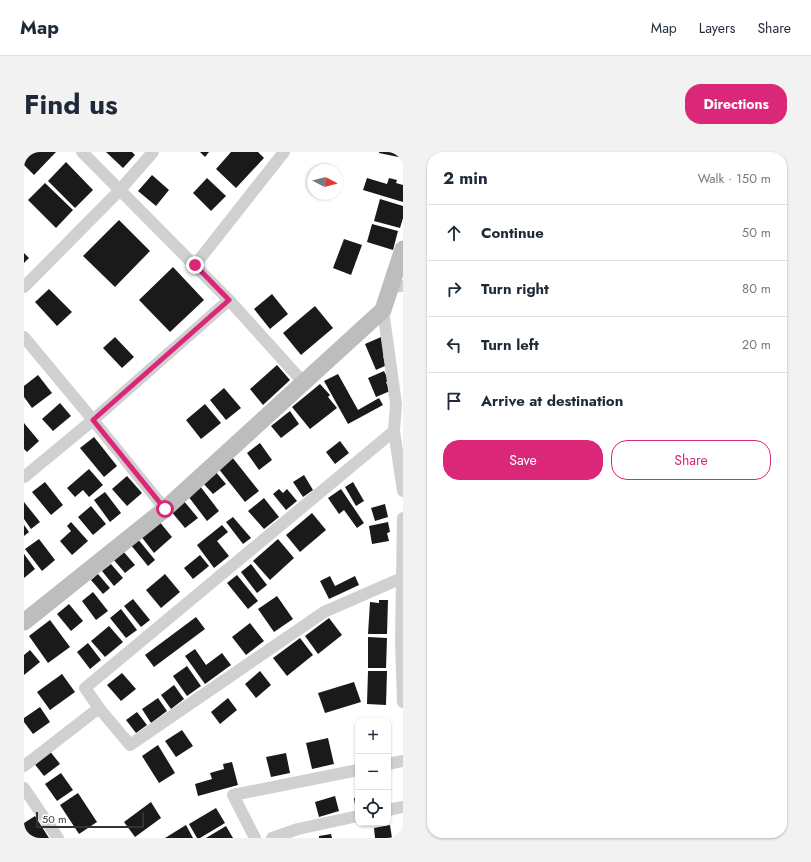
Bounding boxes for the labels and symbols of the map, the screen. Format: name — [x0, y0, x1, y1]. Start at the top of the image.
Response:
north arrow — [307, 164, 343, 200]
route end — [186, 256, 204, 274]
route start — [156, 500, 174, 518]
scale bar — [36, 810, 144, 829]

